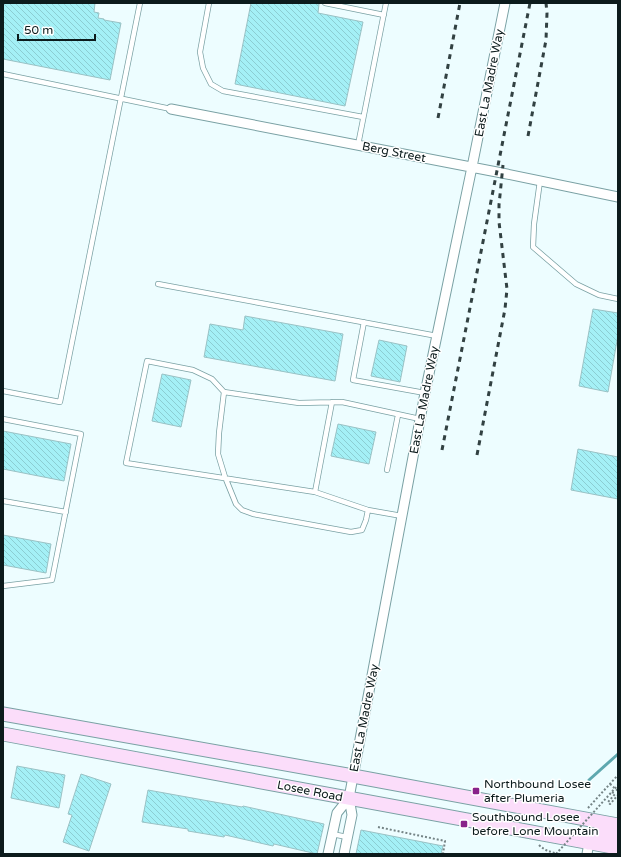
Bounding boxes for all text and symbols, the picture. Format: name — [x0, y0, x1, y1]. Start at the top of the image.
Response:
scale bar — [18, 16, 95, 42]
text: 50 m — [24, 23, 53, 37]
street label: East La Madre Way — [472, 27, 506, 138]
street label: Berg Street — [361, 139, 427, 165]
street label: East La Madre Way — [407, 344, 441, 455]
street label: East La Madre Way — [347, 662, 381, 773]
place label: Northbound Losee after Plumeria — [484, 777, 591, 805]
street label: Losee Road — [276, 778, 344, 804]
marker: Northbound Losee after Plumeria — [471, 786, 481, 796]
place label: Southbound Losee before Lone Mountain — [472, 810, 598, 838]
marker: Southbound Losee before Lone Mountain — [459, 819, 469, 829]

